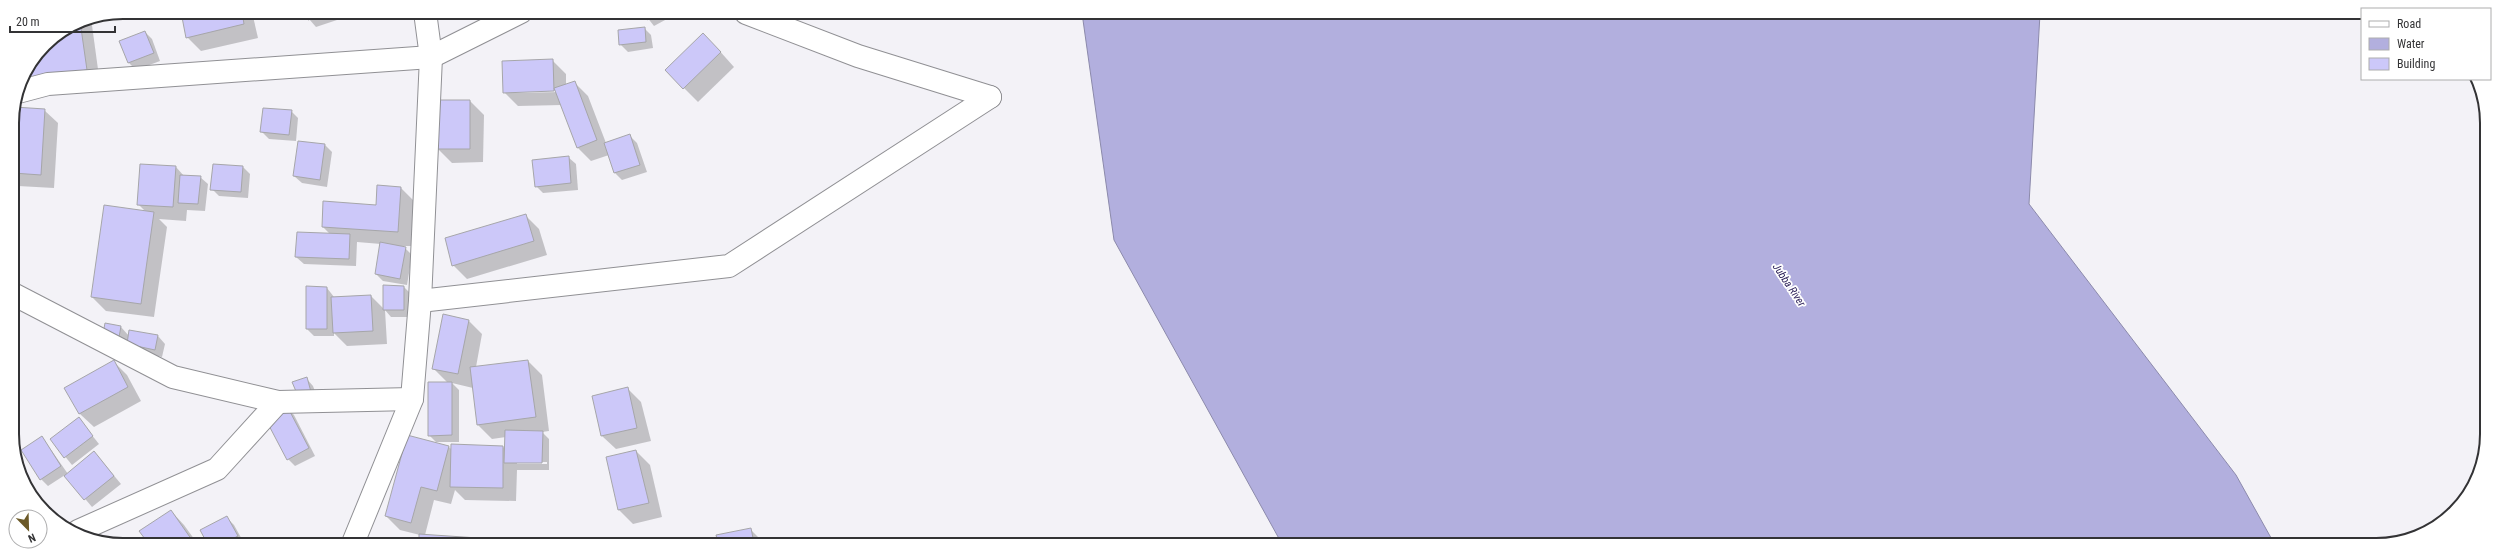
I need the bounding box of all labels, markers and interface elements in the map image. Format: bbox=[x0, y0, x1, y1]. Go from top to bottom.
scale bar bbox=[10, 8, 115, 34]
legend bbox=[2361, 8, 2491, 80]
text: 20 m bbox=[16, 15, 40, 29]
text: Road bbox=[2397, 17, 2421, 31]
text: Water bbox=[2397, 37, 2425, 51]
text: Building bbox=[2397, 57, 2435, 71]
water label: Jubba River bbox=[1770, 261, 1809, 310]
north arrow bbox=[8, 509, 48, 549]
text: N bbox=[26, 530, 37, 545]

